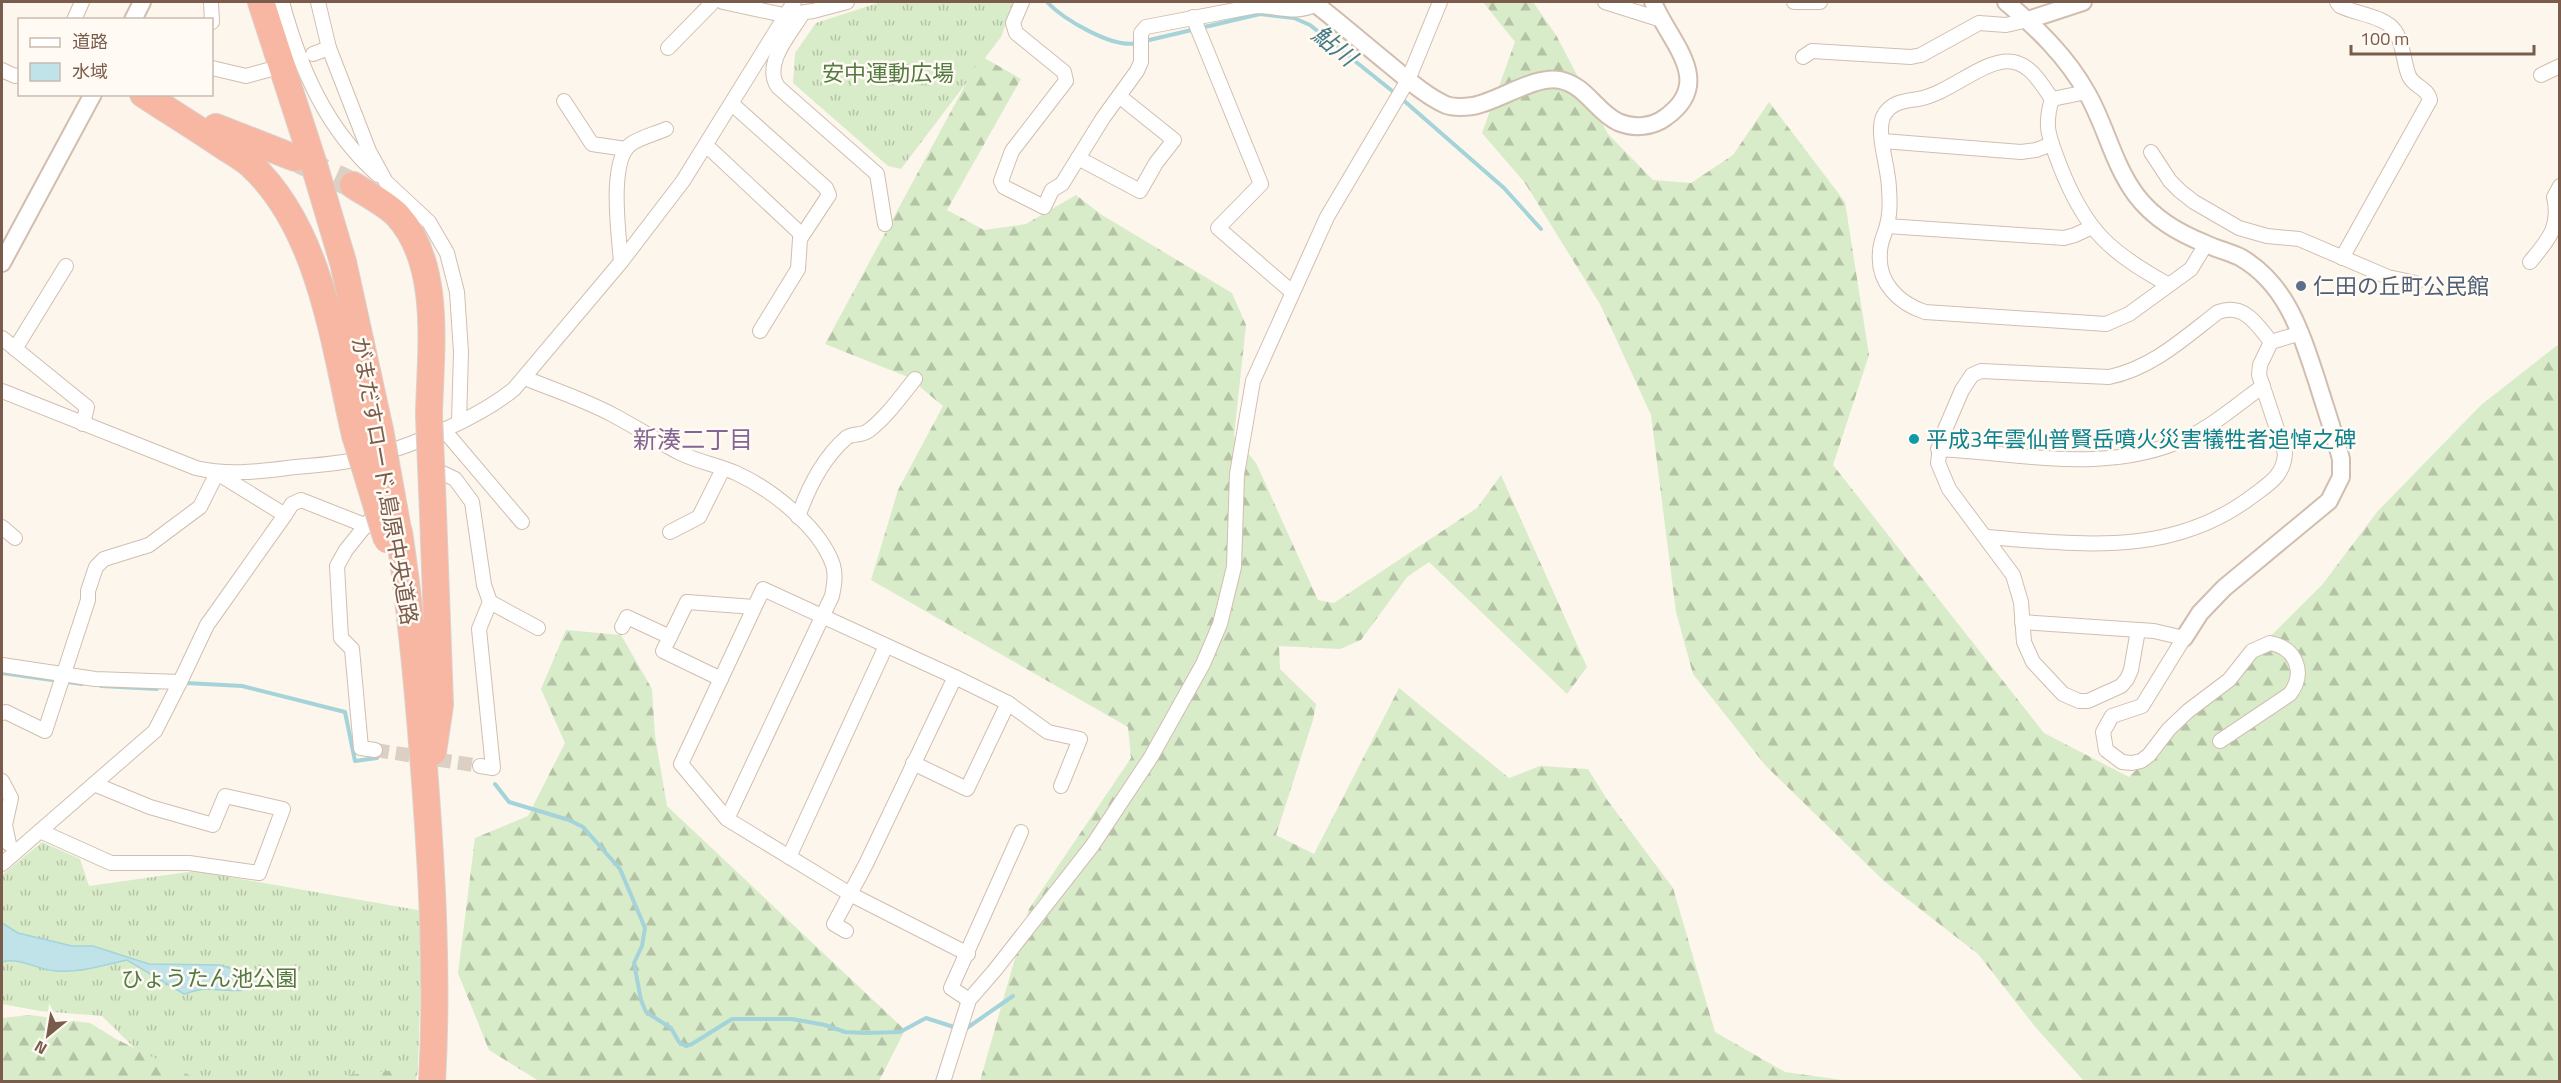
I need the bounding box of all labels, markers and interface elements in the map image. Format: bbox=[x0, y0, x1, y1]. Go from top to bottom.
water label: 鮎川 bbox=[1305, 16, 1367, 76]
legend bbox=[18, 18, 213, 96]
scale bar bbox=[2351, 18, 2534, 56]
text: 100 m bbox=[2360, 25, 2409, 52]
text: 道路 bbox=[72, 28, 108, 55]
park label: 安中運動広場 bbox=[822, 56, 954, 90]
text: 水域 bbox=[72, 58, 108, 85]
place label: 仁田の丘町公民館 bbox=[2313, 269, 2489, 303]
marker: 仁田の丘町公民館 bbox=[2294, 279, 2308, 293]
street label: がまだすロード;島原中央道路 bbox=[343, 335, 427, 627]
district label: 新湊二丁目 bbox=[633, 421, 753, 457]
place label: 平成3年雲仙普賢岳噴火災害犠牲者追悼之碑 bbox=[1926, 422, 2356, 456]
marker: 平成3年雲仙普賢岳噴火災害犠牲者追悼之碑 bbox=[1907, 432, 1921, 446]
park label: ひょうたん池公園 bbox=[121, 961, 297, 995]
north arrow bbox=[18, 1005, 78, 1065]
text: N bbox=[30, 1035, 51, 1061]

